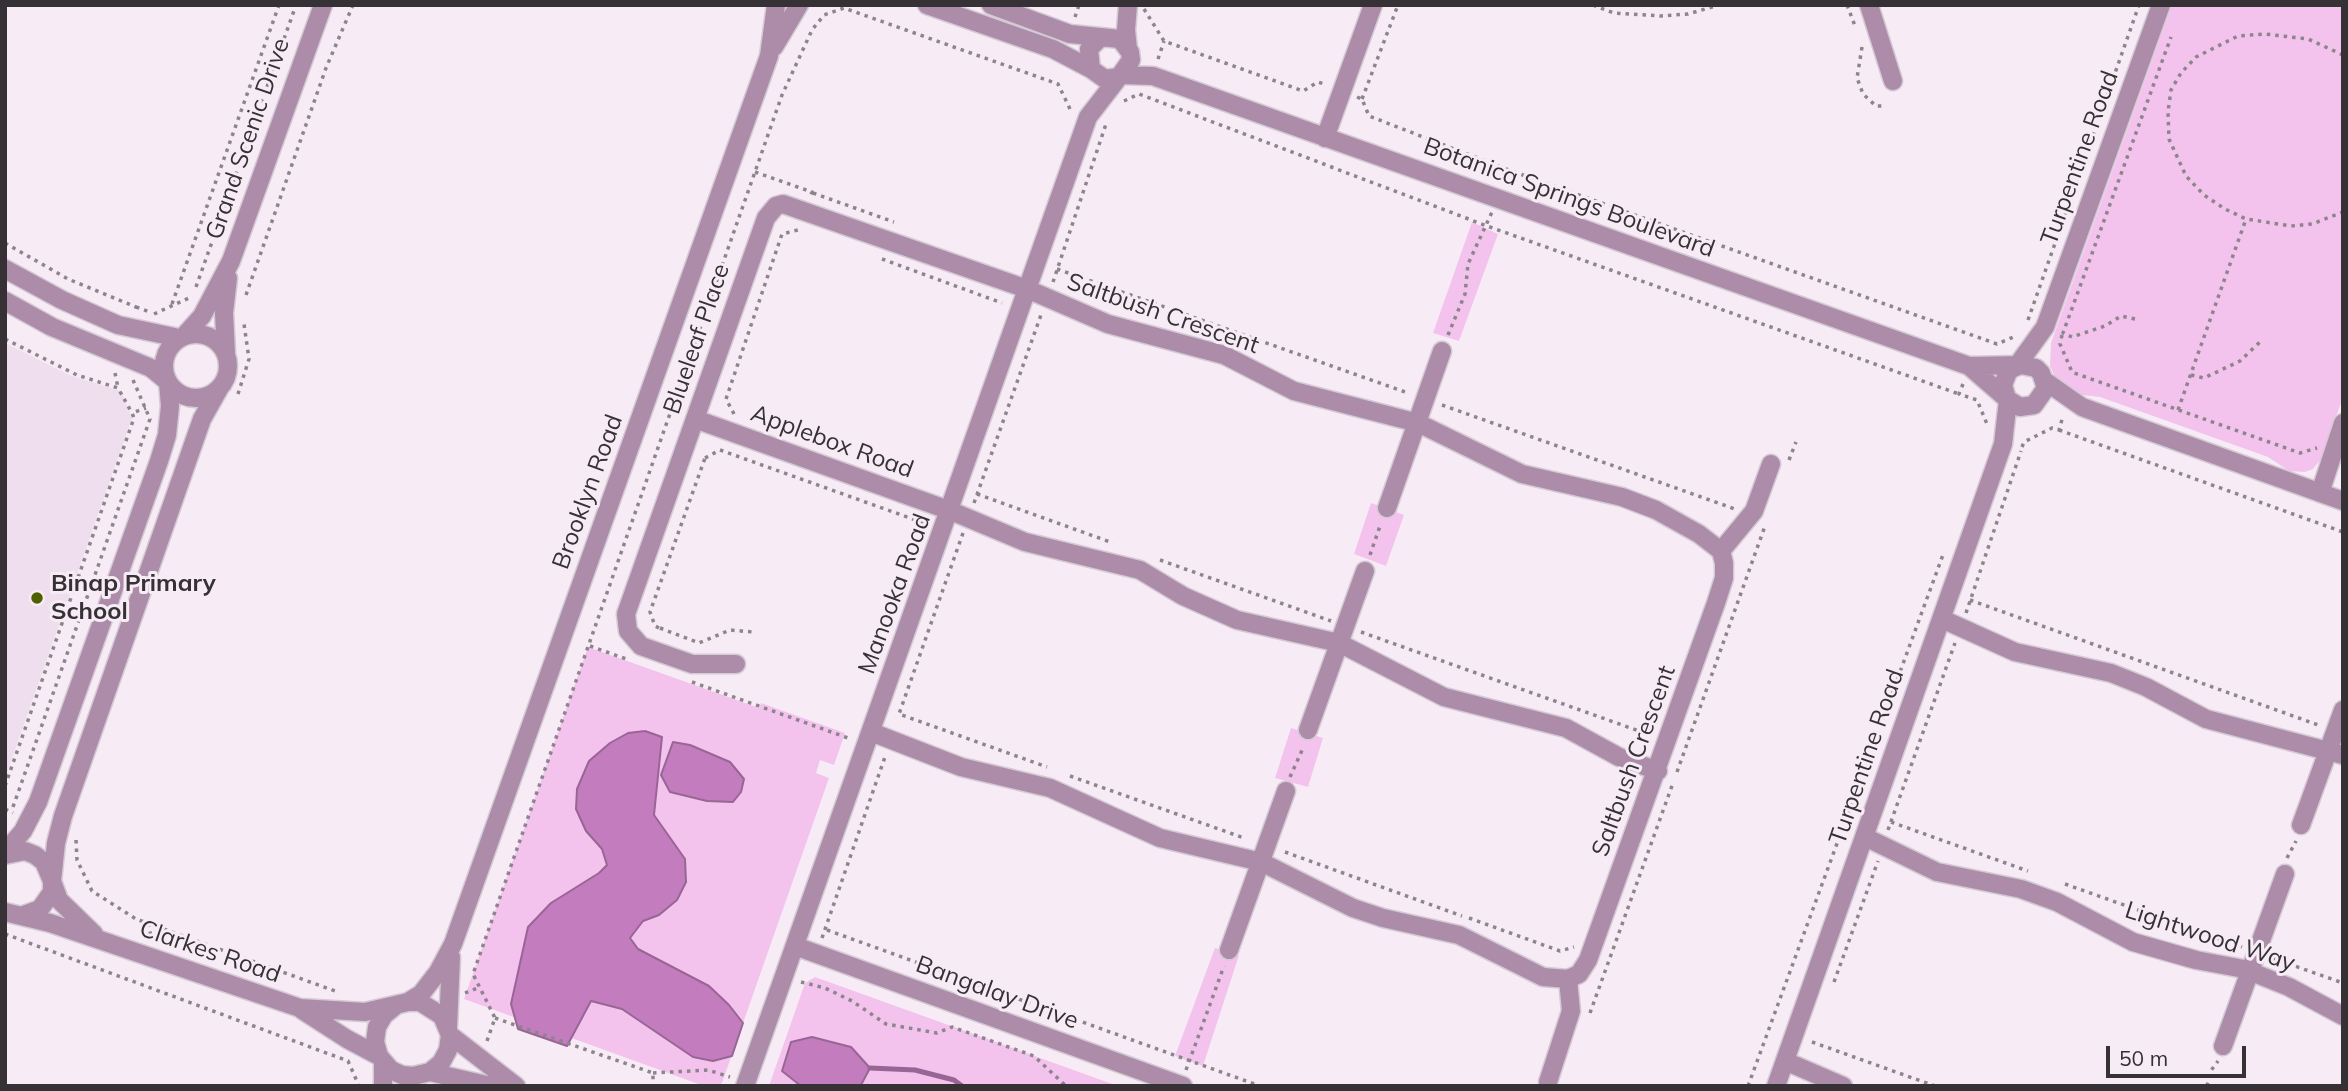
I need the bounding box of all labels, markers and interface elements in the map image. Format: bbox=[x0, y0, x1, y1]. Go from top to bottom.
street label: Grand Scenic Drive bbox=[200, 35, 296, 243]
street label: Turpentine Road bbox=[2035, 67, 2125, 249]
street label: Botanica Springs Boulevard bbox=[1419, 132, 1719, 264]
street label: Blueleaf Place bbox=[658, 260, 736, 418]
street label: Saltbush Crescent bbox=[1063, 268, 1263, 360]
street label: Applebox Road bbox=[747, 399, 917, 485]
street label: Brooklyn Road bbox=[547, 411, 629, 573]
street label: Manooka Road bbox=[853, 510, 937, 678]
place label: Binap Primary School bbox=[51, 570, 216, 626]
marker: Binap Primary School bbox=[29, 590, 45, 606]
street label: Saltbush Crescent bbox=[1586, 662, 1682, 860]
street label: Turpentine Road bbox=[1824, 666, 1910, 848]
street label: Lightwood Way bbox=[2121, 896, 2299, 978]
street label: Clarkes Road bbox=[136, 914, 284, 990]
street label: Bangalay Drive bbox=[912, 950, 1082, 1036]
scale bar bbox=[2110, 1032, 2250, 1076]
text: 50 m bbox=[2119, 1045, 2168, 1071]

